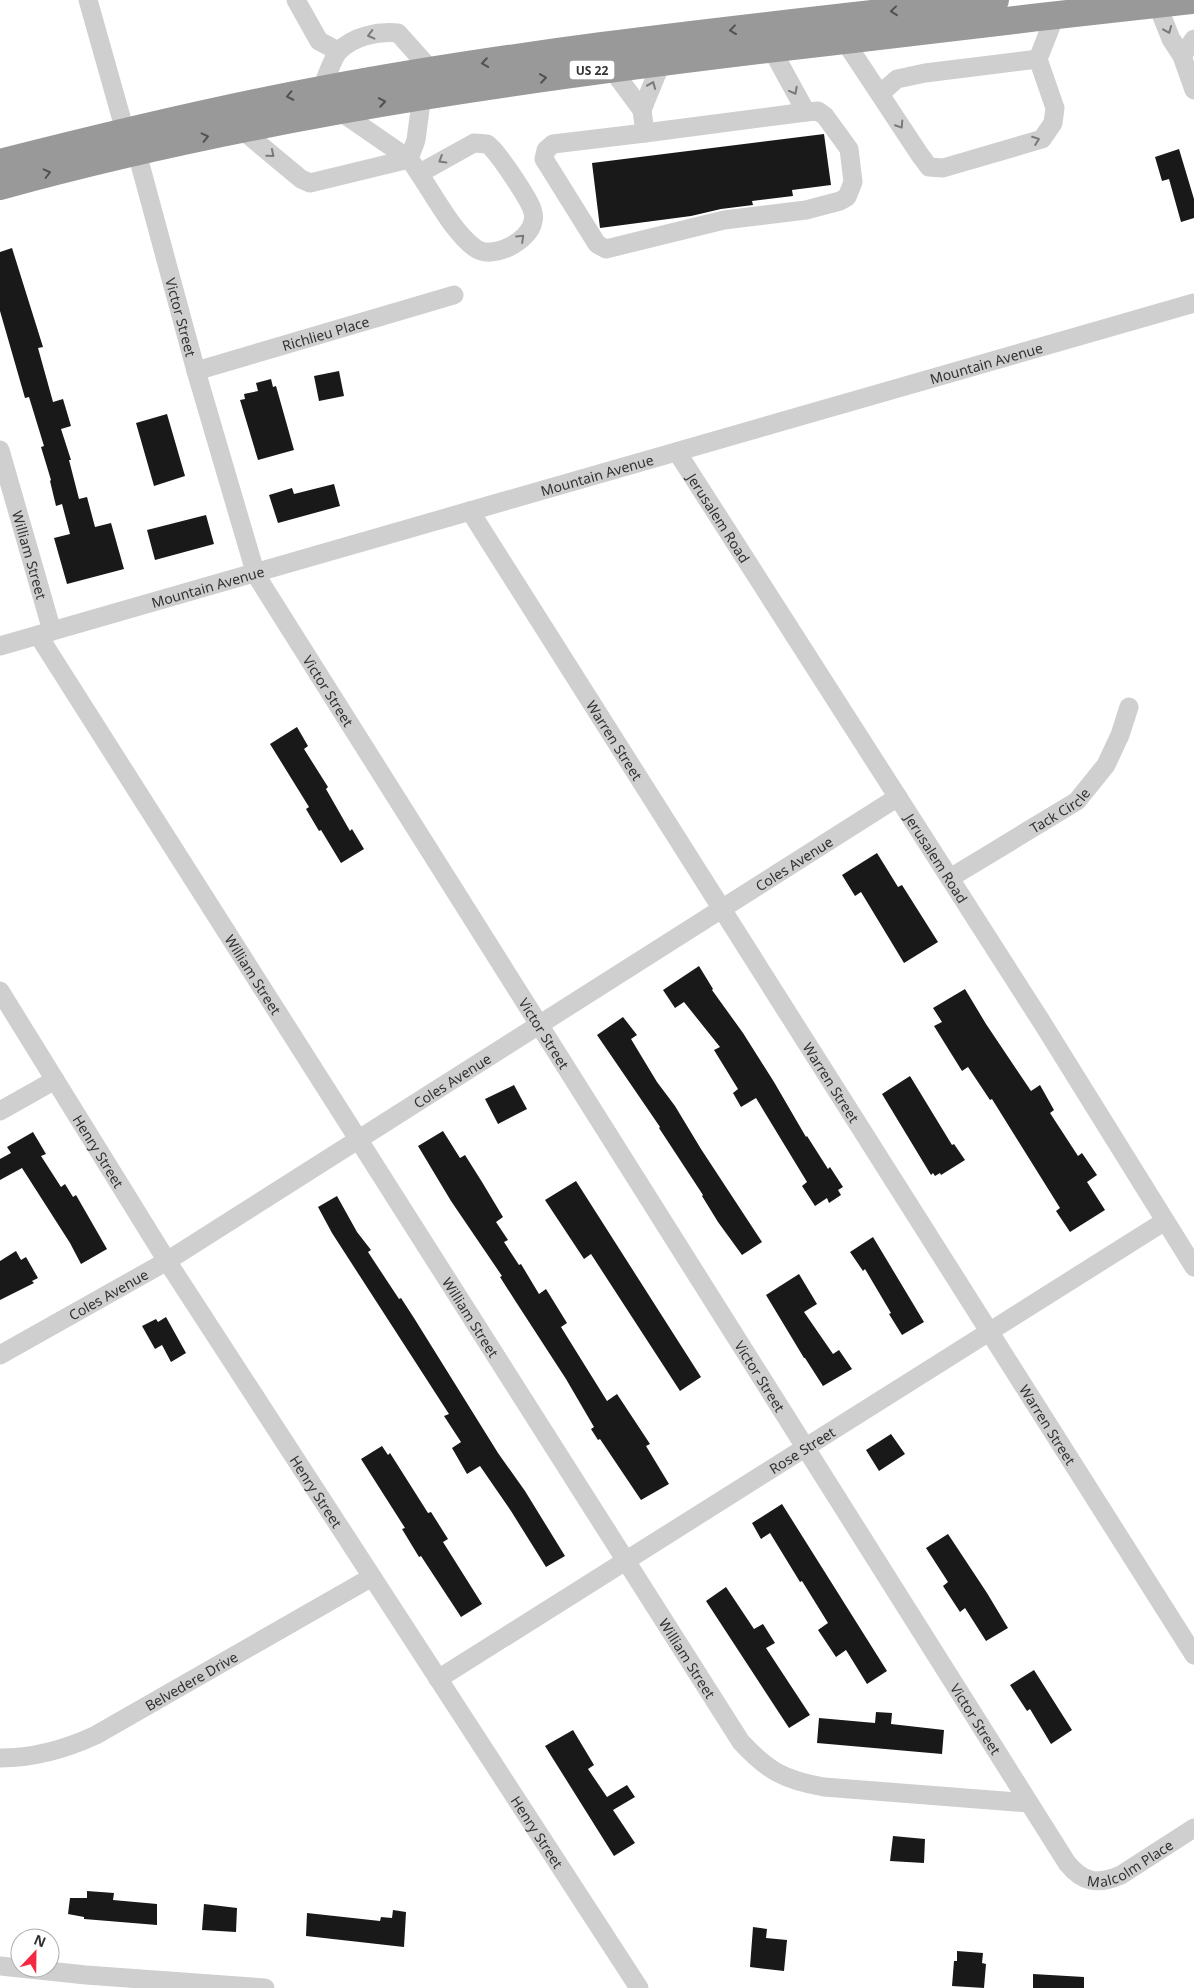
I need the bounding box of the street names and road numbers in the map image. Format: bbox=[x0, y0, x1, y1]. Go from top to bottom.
road number: US 22 bbox=[570, 60, 614, 80]
street label: Victor Street bbox=[162, 276, 201, 359]
street label: Richlieu Place bbox=[280, 311, 371, 355]
street label: Mountain Avenue bbox=[927, 337, 1045, 388]
street label: Mountain Avenue bbox=[538, 449, 656, 500]
street label: Jerusalem Road bbox=[682, 468, 755, 566]
street label: William Street bbox=[8, 508, 52, 601]
street label: Mountain Avenue bbox=[149, 561, 266, 612]
street label: Victor Street bbox=[299, 651, 358, 730]
street label: Warren Street bbox=[582, 696, 647, 784]
street label: Tack Circle bbox=[1026, 783, 1094, 837]
street label: Jerusalem Road bbox=[900, 808, 972, 906]
street label: Coles Avenue bbox=[751, 831, 836, 895]
street label: William Street bbox=[221, 931, 286, 1018]
street label: Victor Street bbox=[515, 994, 574, 1073]
street label: Warren Street bbox=[799, 1039, 864, 1126]
street label: Coles Avenue bbox=[409, 1048, 494, 1112]
street label: Henry Street bbox=[69, 1111, 129, 1191]
street label: Coles Avenue bbox=[65, 1264, 151, 1324]
street label: William Street bbox=[439, 1273, 504, 1361]
street label: Victor Street bbox=[731, 1337, 790, 1415]
street label: Warren Street bbox=[1016, 1381, 1081, 1468]
street label: Rose Street bbox=[765, 1422, 838, 1478]
street label: Henry Street bbox=[286, 1451, 347, 1531]
street label: William Street bbox=[655, 1615, 720, 1702]
street label: Belvedere Drive bbox=[141, 1646, 241, 1715]
street label: Victor Street bbox=[947, 1679, 1006, 1758]
street label: Henry Street bbox=[507, 1792, 568, 1872]
street label: Malcolm Place bbox=[1086, 1835, 1176, 1891]

